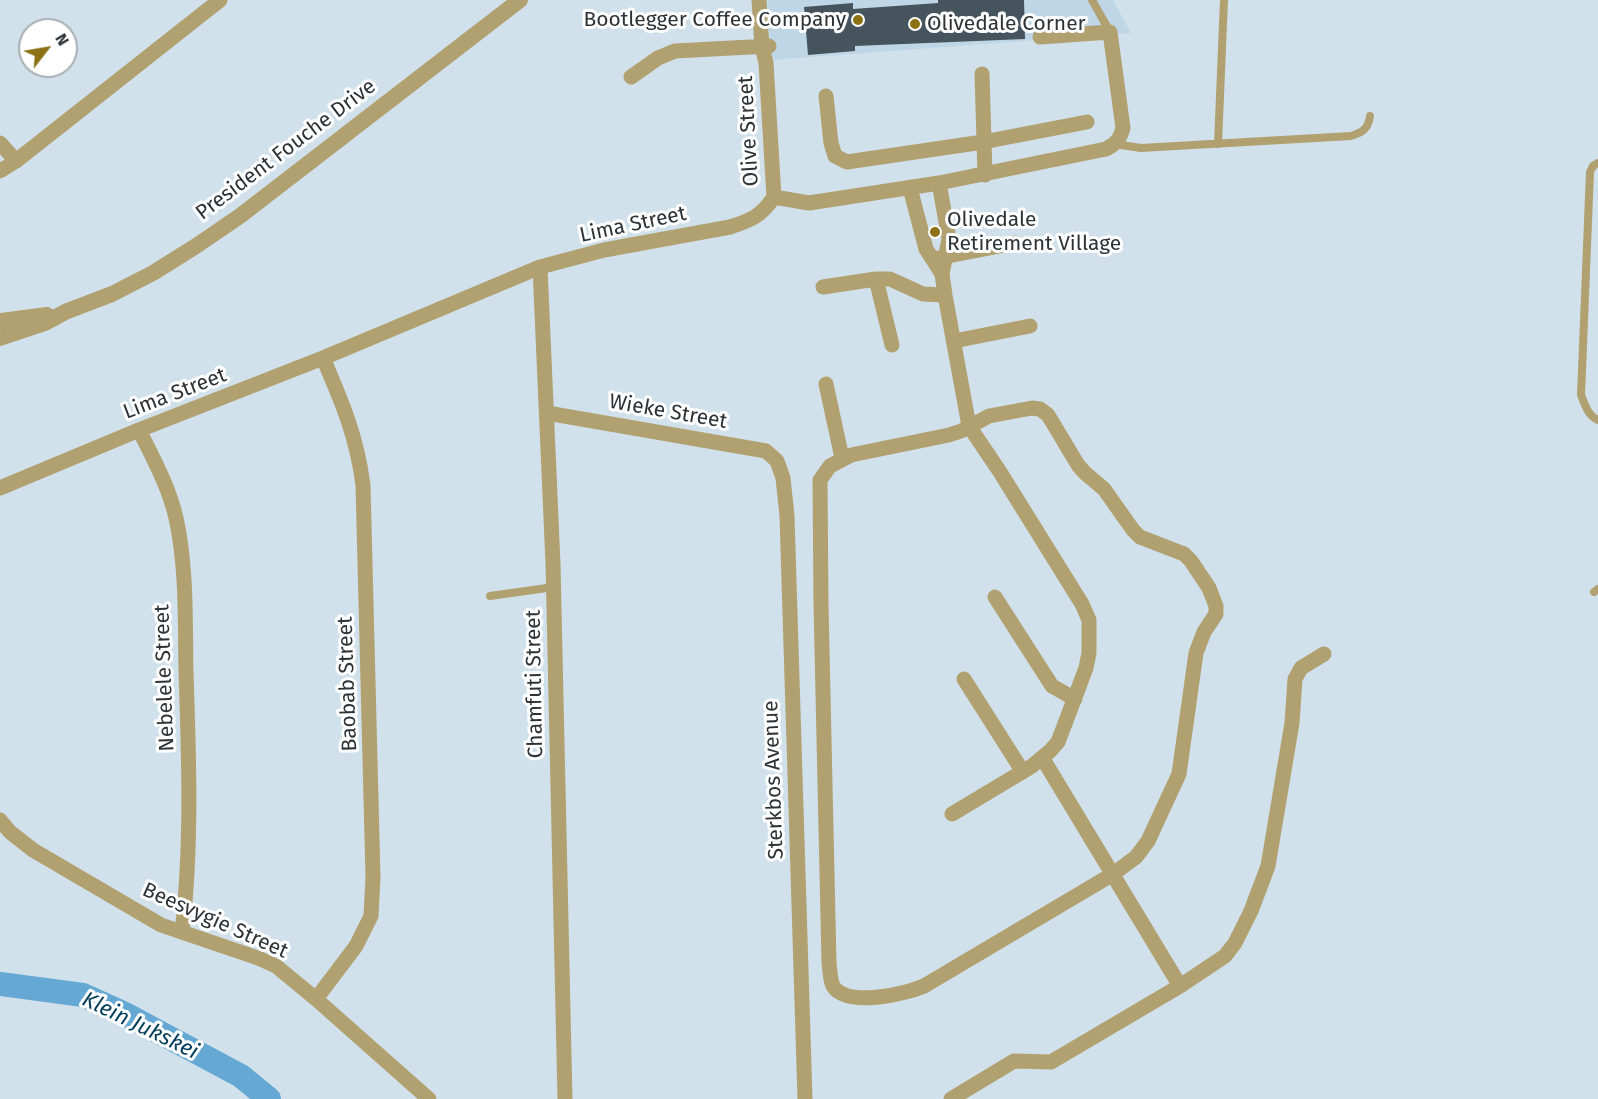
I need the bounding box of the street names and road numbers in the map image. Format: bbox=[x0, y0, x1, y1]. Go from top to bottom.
street label: President Fouche Drive bbox=[191, 74, 381, 226]
street label: Olive Street bbox=[734, 75, 764, 187]
street label: Lima Street bbox=[577, 201, 689, 249]
street label: Lima Street bbox=[120, 363, 230, 425]
street label: Wieke Street bbox=[607, 389, 729, 435]
street label: Nebelele Street bbox=[150, 604, 180, 752]
street label: Chamfuti Street bbox=[521, 610, 549, 758]
street label: Baobab Street bbox=[333, 616, 363, 752]
street label: Sterkbos Avenue bbox=[759, 700, 789, 860]
street label: Beesvygie Street bbox=[138, 878, 292, 964]

